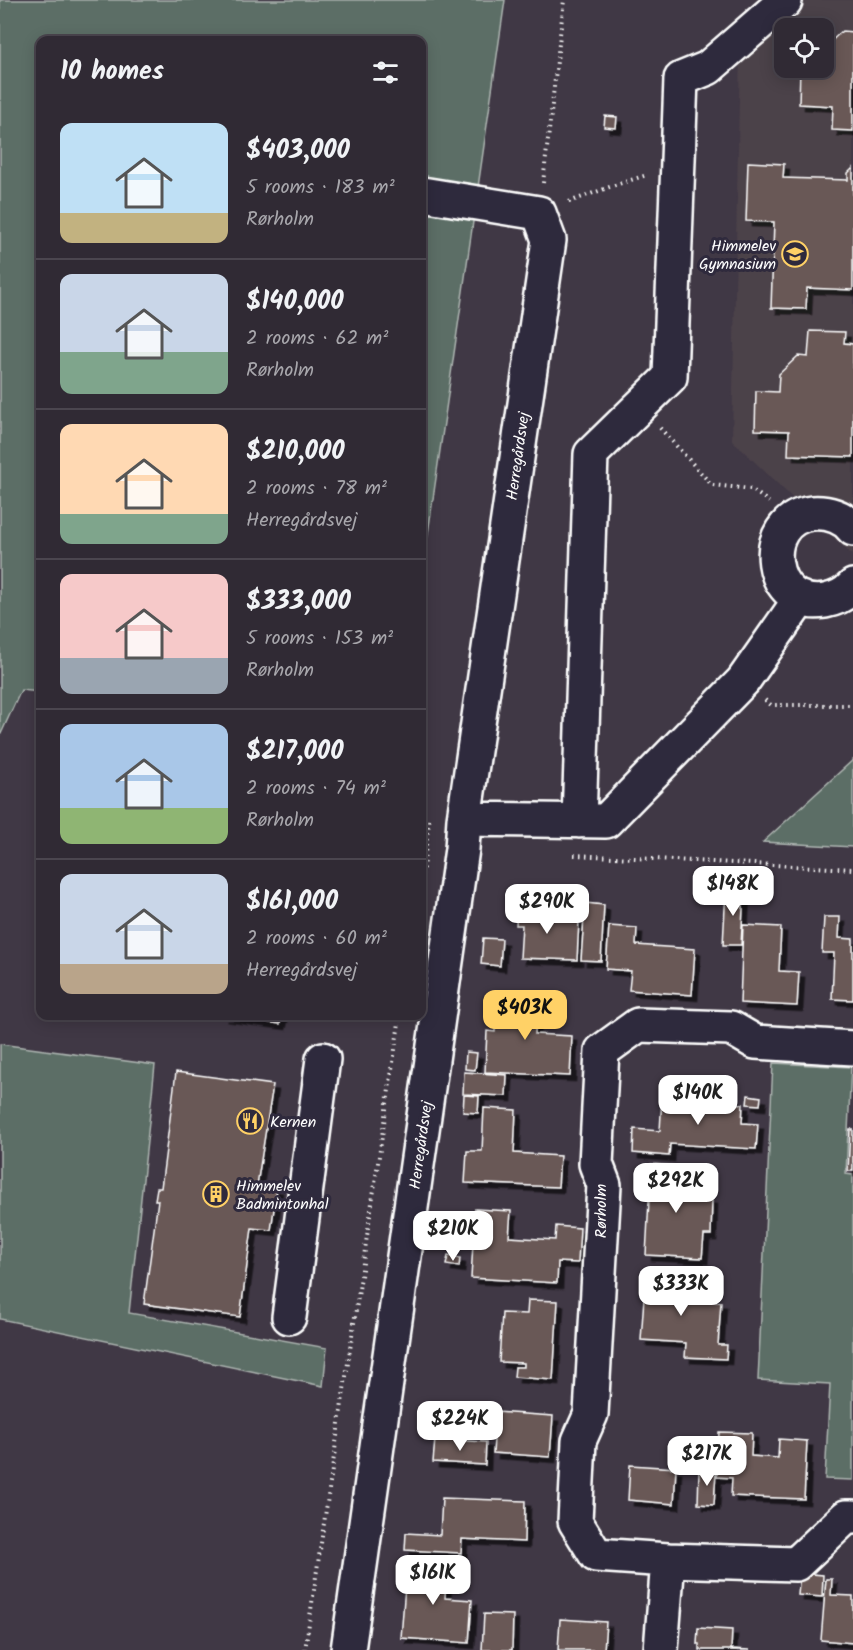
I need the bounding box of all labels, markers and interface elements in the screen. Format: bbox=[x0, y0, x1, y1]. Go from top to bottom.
map controls bbox=[774, 18, 834, 78]
button: locate bbox=[774, 18, 834, 78]
text: 10 homes bbox=[60, 51, 164, 93]
icon: filters bbox=[369, 56, 402, 89]
text: $403,000 bbox=[246, 130, 350, 172]
icon: home bbox=[108, 147, 180, 219]
text: 5 rooms · 183 m² bbox=[246, 172, 395, 204]
text: Rørholm bbox=[246, 204, 314, 236]
place label: Himmelev Gymnasium bbox=[699, 234, 776, 277]
school or university icon: Himmelev Gymnasium bbox=[780, 239, 810, 269]
text: $140,000 bbox=[246, 281, 344, 323]
icon: home bbox=[108, 298, 180, 370]
text: 2 rooms · 62 m² bbox=[246, 323, 388, 355]
text: Rørholm bbox=[246, 355, 314, 387]
street label: Herregårdsvej bbox=[500, 409, 537, 502]
text: $210,000 bbox=[246, 431, 345, 473]
icon: home bbox=[108, 448, 180, 520]
text: 2 rooms · 78 m² bbox=[246, 473, 387, 505]
text: Herregårdsvej bbox=[246, 505, 357, 537]
text: $333,000 bbox=[246, 581, 351, 623]
icon: home bbox=[108, 598, 180, 670]
text: 5 rooms · 153 m² bbox=[246, 623, 393, 655]
text: Rørholm bbox=[246, 655, 314, 687]
text: $217,000 bbox=[246, 731, 344, 773]
icon: home bbox=[108, 748, 180, 820]
text: 2 rooms · 74 m² bbox=[246, 773, 386, 805]
text: Rørholm bbox=[246, 805, 314, 837]
pin: $148K bbox=[691, 866, 775, 917]
text: $148K bbox=[707, 869, 759, 901]
text: $161,000 bbox=[246, 881, 338, 923]
pin: $290K bbox=[505, 884, 589, 935]
text: $290K bbox=[519, 887, 575, 919]
icon: home bbox=[108, 898, 180, 970]
text: 2 rooms · 60 m² bbox=[246, 923, 387, 955]
text: Herregårdsvej bbox=[246, 955, 357, 987]
pin: $403K bbox=[483, 990, 567, 1041]
text: $403K bbox=[497, 993, 553, 1025]
pin: $140K bbox=[656, 1075, 740, 1126]
text: $140K bbox=[672, 1078, 724, 1110]
street label: Herregårdsvej bbox=[403, 1098, 440, 1191]
restaurant icon: Kernen bbox=[235, 1106, 265, 1136]
place label: Kernen bbox=[270, 1110, 316, 1135]
pin: $292K bbox=[634, 1163, 718, 1214]
text: $292K bbox=[647, 1166, 705, 1198]
place label: Himmelev Badmintonhal bbox=[236, 1174, 329, 1217]
building icon: Himmelev Badmintonhal bbox=[201, 1179, 231, 1209]
street label: Rørholm bbox=[589, 1184, 614, 1238]
pin: $210K bbox=[411, 1211, 495, 1262]
text: $210K bbox=[427, 1214, 479, 1246]
pin: $333K bbox=[639, 1266, 723, 1317]
text: $333K bbox=[653, 1269, 709, 1301]
pin: $224K bbox=[418, 1401, 502, 1452]
text: $224K bbox=[431, 1404, 489, 1436]
pin: $217K bbox=[665, 1436, 749, 1487]
text: $217K bbox=[681, 1439, 733, 1471]
pin: $161K bbox=[391, 1555, 475, 1606]
text: $161K bbox=[410, 1558, 456, 1590]

